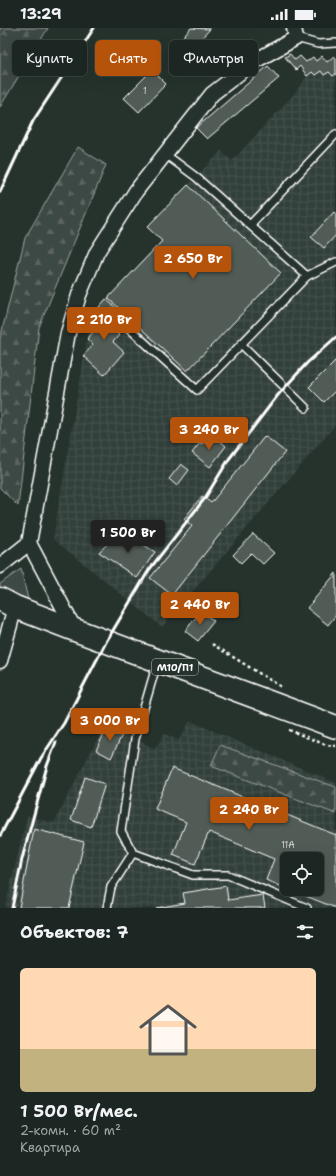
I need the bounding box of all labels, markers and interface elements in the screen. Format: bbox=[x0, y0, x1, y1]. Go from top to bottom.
text: 13:29 bbox=[20, 4, 61, 24]
chip: Купить bbox=[12, 40, 87, 76]
chip: Снять bbox=[95, 40, 161, 76]
chip: Фильтры bbox=[169, 40, 258, 76]
house number: 1 bbox=[143, 85, 147, 97]
pin: 2 650 Br bbox=[152, 246, 234, 280]
text: 2 650 Br bbox=[163, 250, 223, 267]
pin: 2 210 Br bbox=[63, 307, 145, 341]
text: 2 210 Br bbox=[76, 311, 132, 328]
pin: 3 240 Br bbox=[168, 417, 250, 451]
text: 3 240 Br bbox=[179, 421, 239, 438]
pin: 1 500 Br bbox=[87, 520, 169, 554]
text: 1 500 Br bbox=[100, 524, 156, 541]
pin: 2 440 Br bbox=[159, 592, 241, 626]
text: 2 440 Br bbox=[170, 596, 230, 613]
road number: М10/П1 bbox=[152, 659, 198, 675]
pin: 3 000 Br bbox=[69, 708, 151, 742]
text: 3 000 Br bbox=[80, 712, 140, 729]
pin: 2 240 Br bbox=[208, 797, 290, 831]
text: 2 240 Br bbox=[219, 801, 279, 818]
house number: 11А bbox=[281, 839, 295, 851]
map controls bbox=[280, 852, 324, 896]
button: locate bbox=[280, 852, 324, 896]
text: Объектов: 7 bbox=[20, 921, 129, 943]
icon: filters bbox=[294, 921, 316, 943]
icon: home bbox=[132, 994, 204, 1066]
text: 1 500 Br/мес. bbox=[20, 1100, 138, 1122]
text: 2-комн. · 60 m² bbox=[20, 1122, 121, 1139]
text: Квартира bbox=[20, 1139, 80, 1156]

